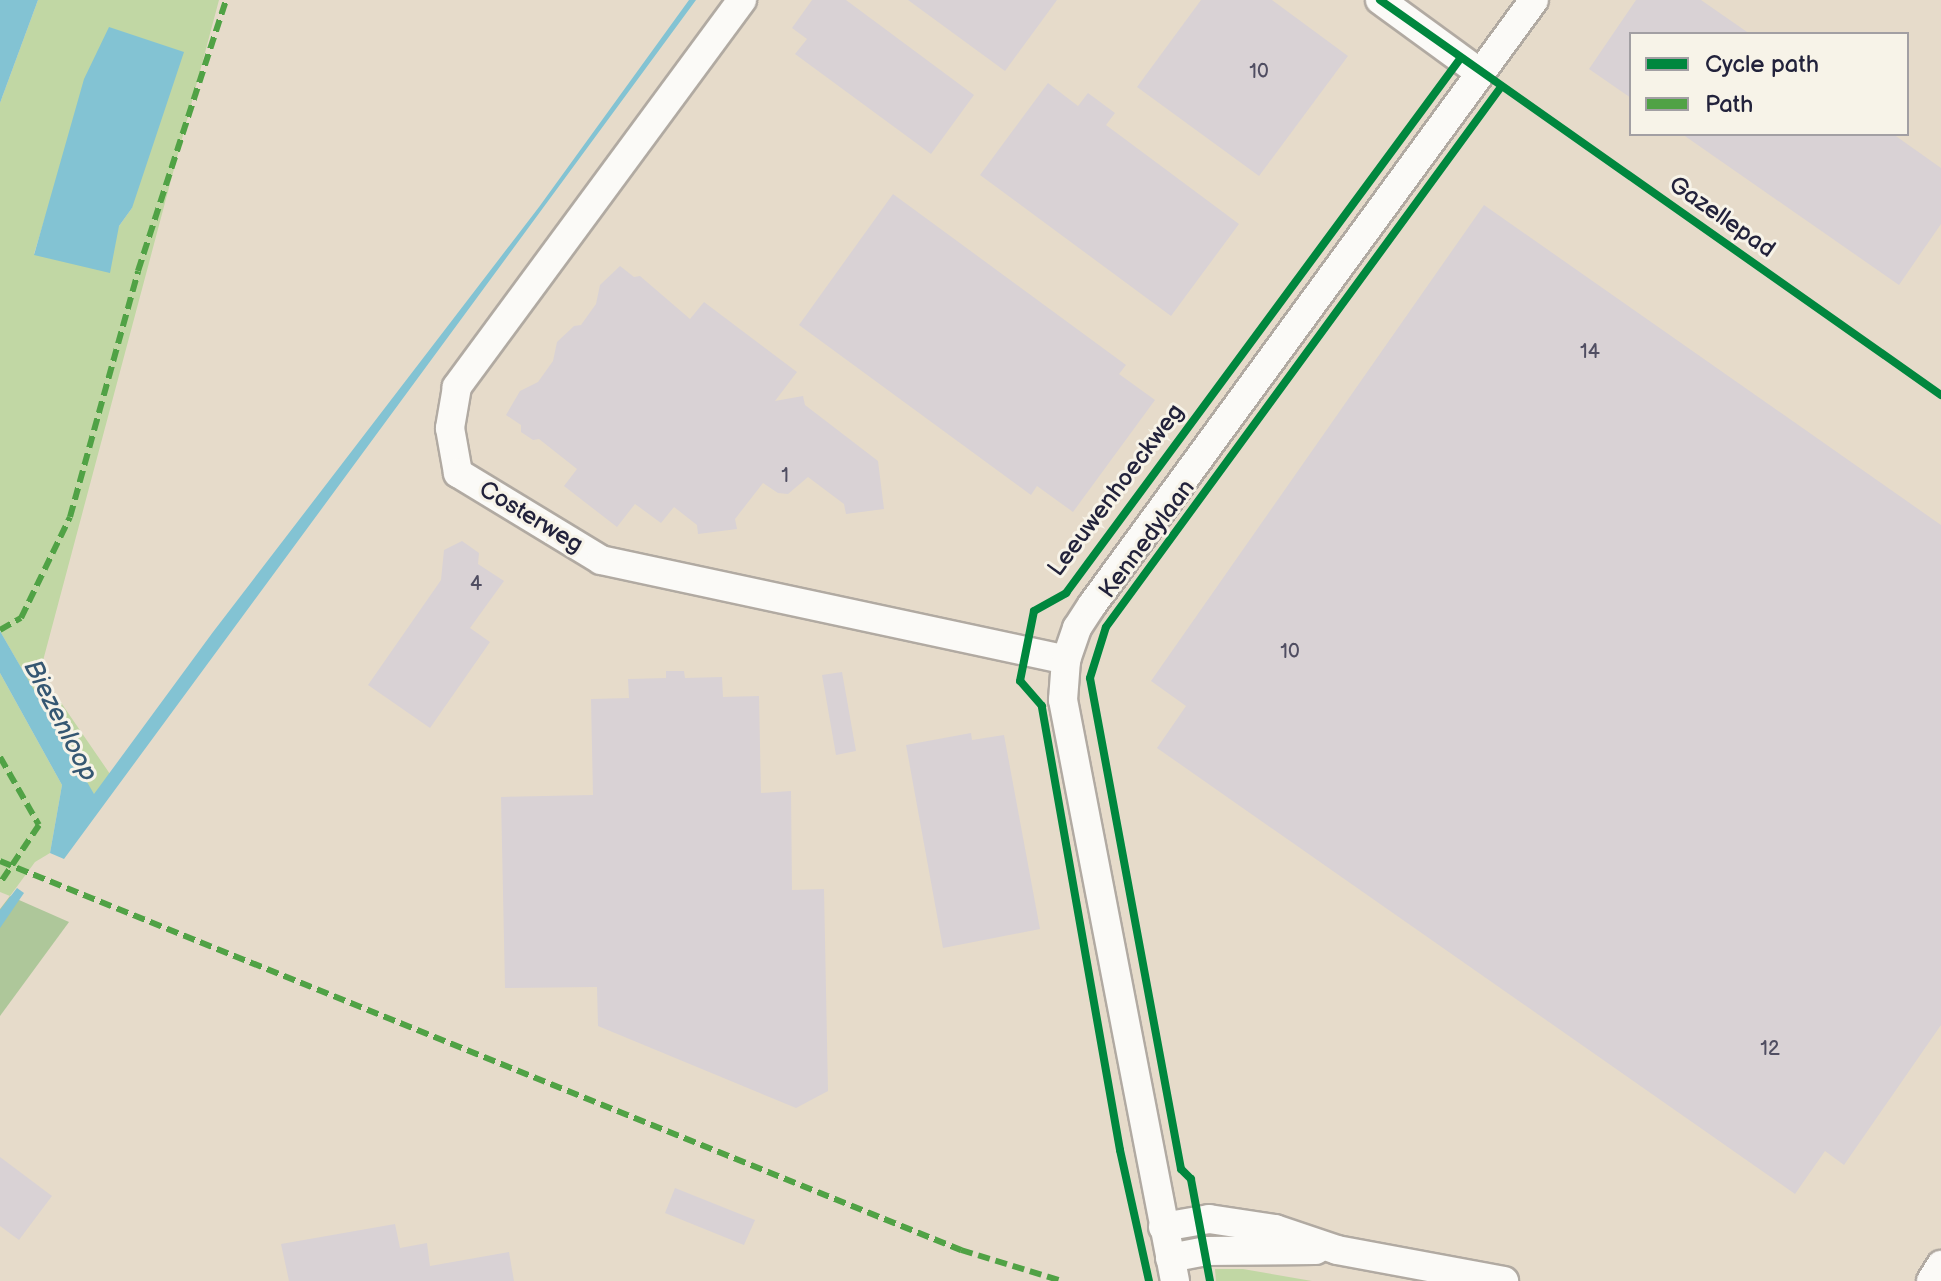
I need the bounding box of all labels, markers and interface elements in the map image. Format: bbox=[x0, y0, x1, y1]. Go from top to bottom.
legend bbox=[1629, 32, 1909, 136]
text: Cycle path bbox=[1705, 50, 1819, 79]
house number: 10 bbox=[1249, 60, 1269, 84]
text: Path bbox=[1705, 90, 1753, 119]
street label: Gazellepad bbox=[1663, 170, 1781, 264]
house number: 14 bbox=[1580, 340, 1600, 364]
street label: Leeuwenhoeckweg bbox=[1042, 398, 1190, 582]
house number: 1 bbox=[781, 464, 789, 488]
street label: Kennedylaan bbox=[1093, 474, 1201, 604]
street label: Costerweg bbox=[474, 475, 588, 559]
house number: 4 bbox=[470, 572, 482, 596]
house number: 10 bbox=[1280, 640, 1300, 664]
water label: Biezenloop bbox=[16, 655, 104, 787]
house number: 12 bbox=[1760, 1037, 1780, 1061]

